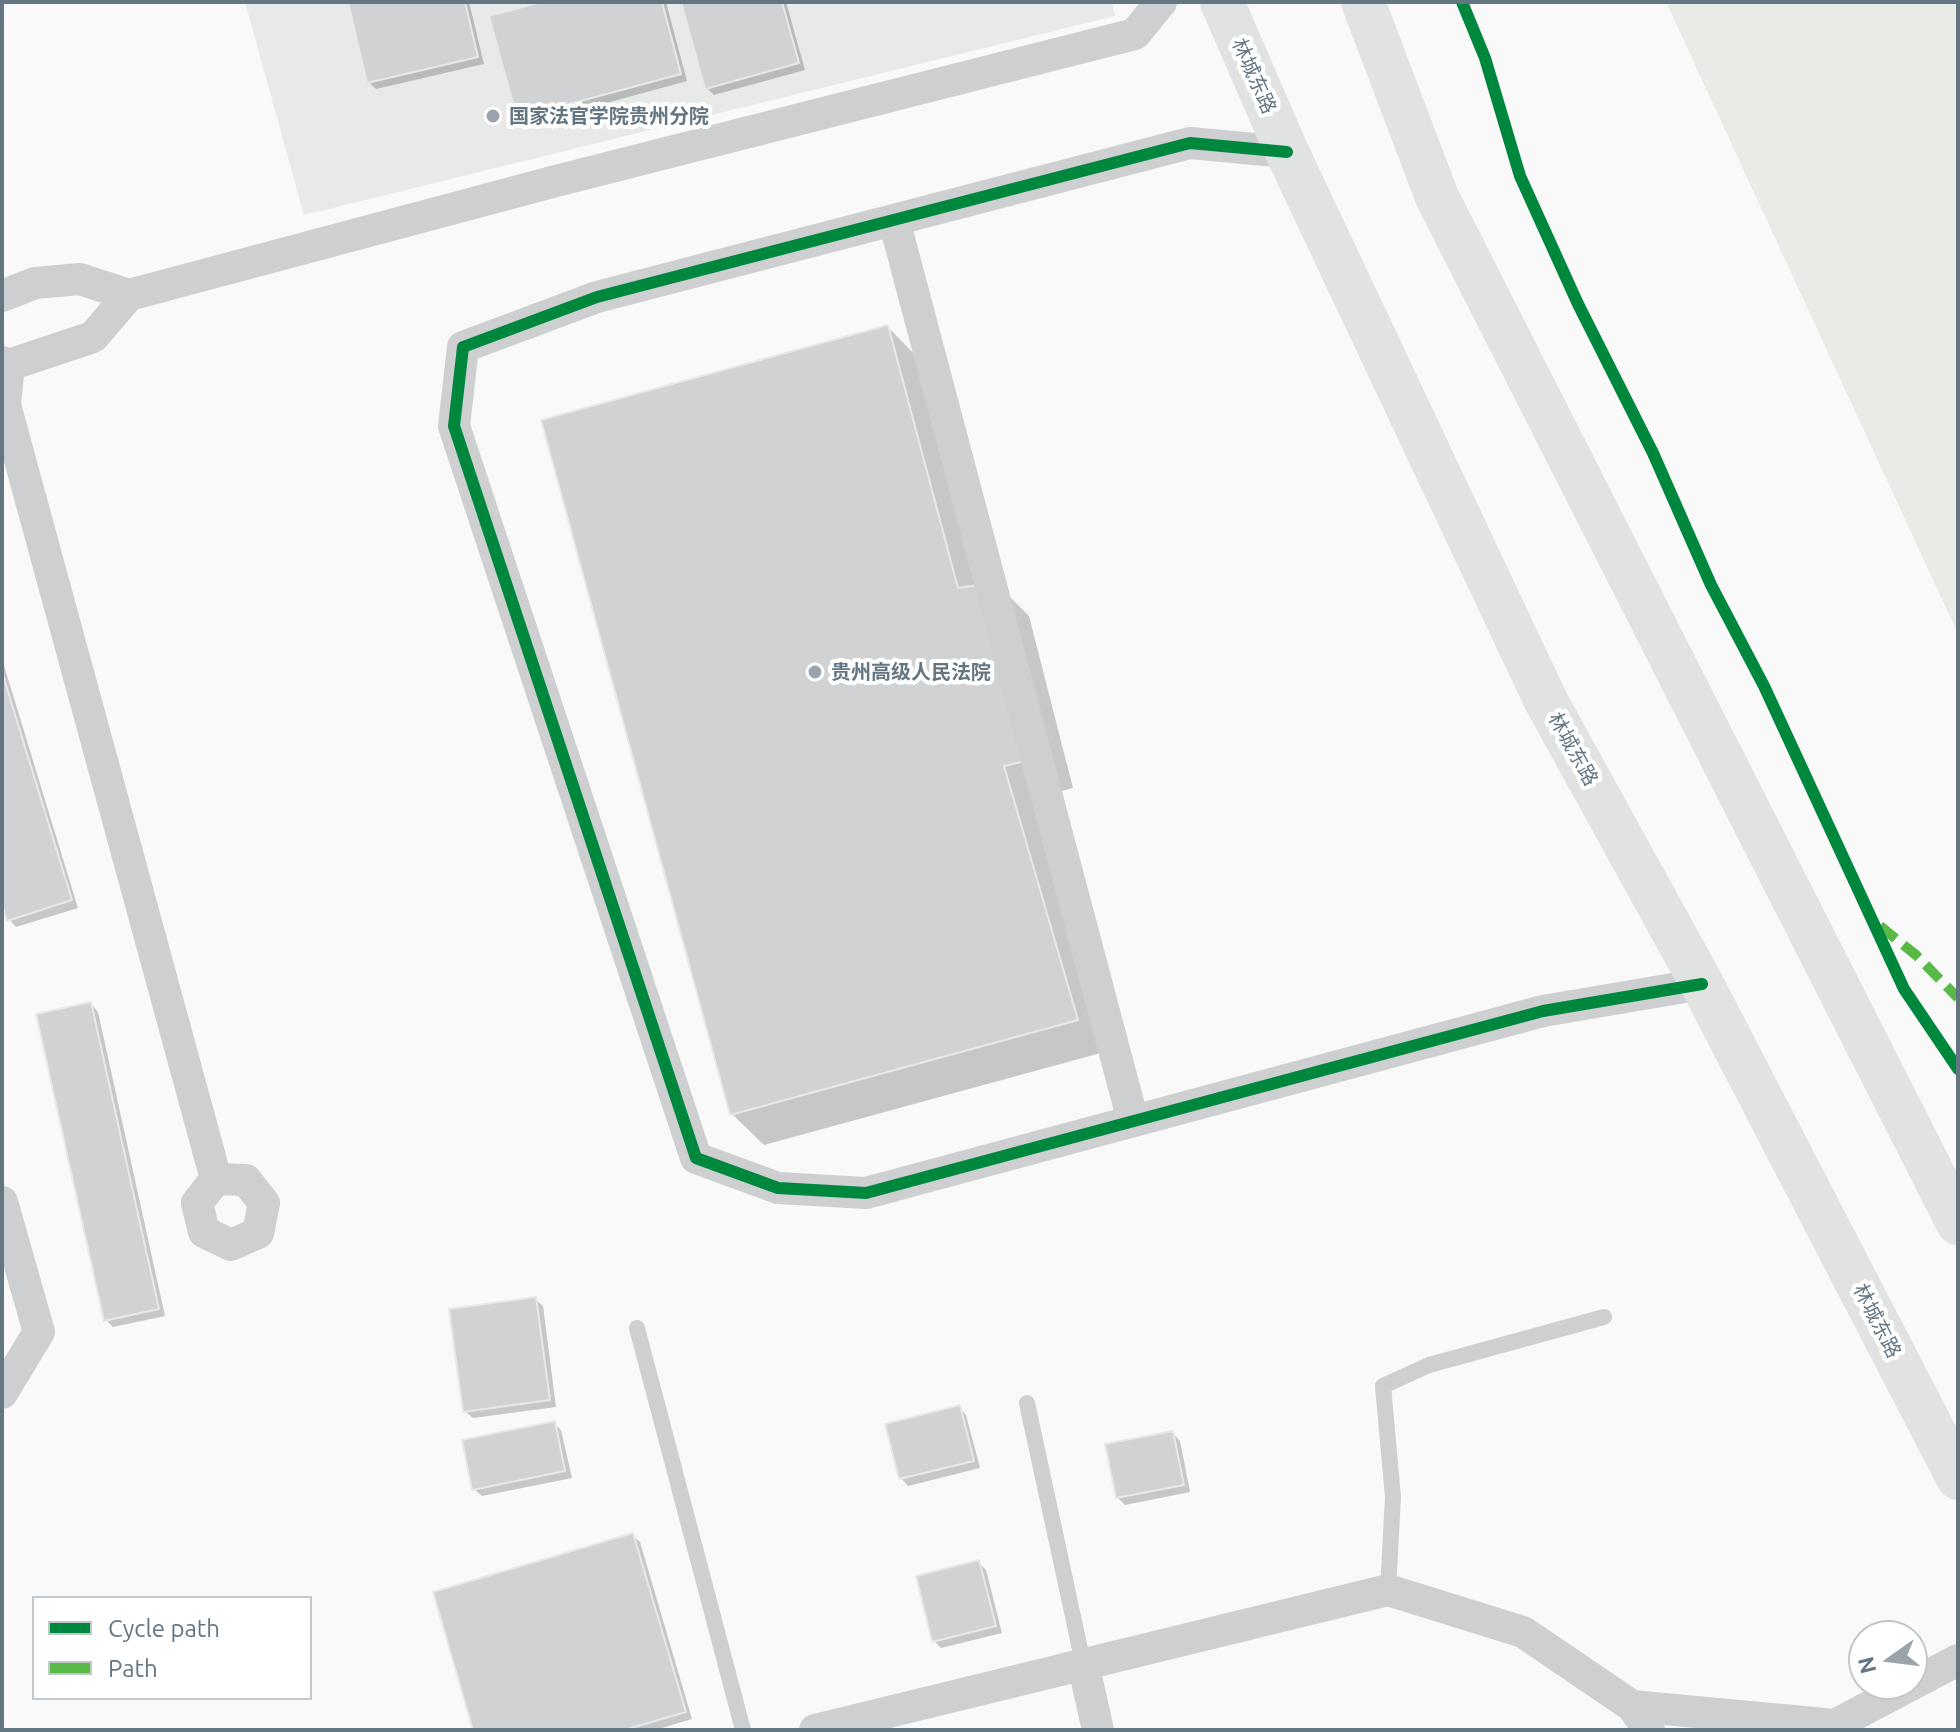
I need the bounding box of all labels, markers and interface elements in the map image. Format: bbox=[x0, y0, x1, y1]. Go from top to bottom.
street label: 林城东路 bbox=[1227, 35, 1281, 117]
place label: 国家法官学院贵州分院 bbox=[509, 104, 709, 128]
marker: 国家法官学院贵州分院 bbox=[484, 107, 502, 125]
place label: 贵州高级人民法院 bbox=[831, 660, 991, 684]
marker: 贵州高级人民法院 bbox=[806, 663, 824, 681]
street label: 林城东路 bbox=[1543, 708, 1603, 790]
street label: 林城东路 bbox=[1848, 1280, 1906, 1362]
legend bbox=[32, 1596, 312, 1700]
text: Cycle path bbox=[108, 1615, 220, 1642]
north arrow bbox=[1848, 1620, 1928, 1700]
text: N bbox=[1852, 1654, 1880, 1676]
text: Path bbox=[108, 1655, 158, 1682]

